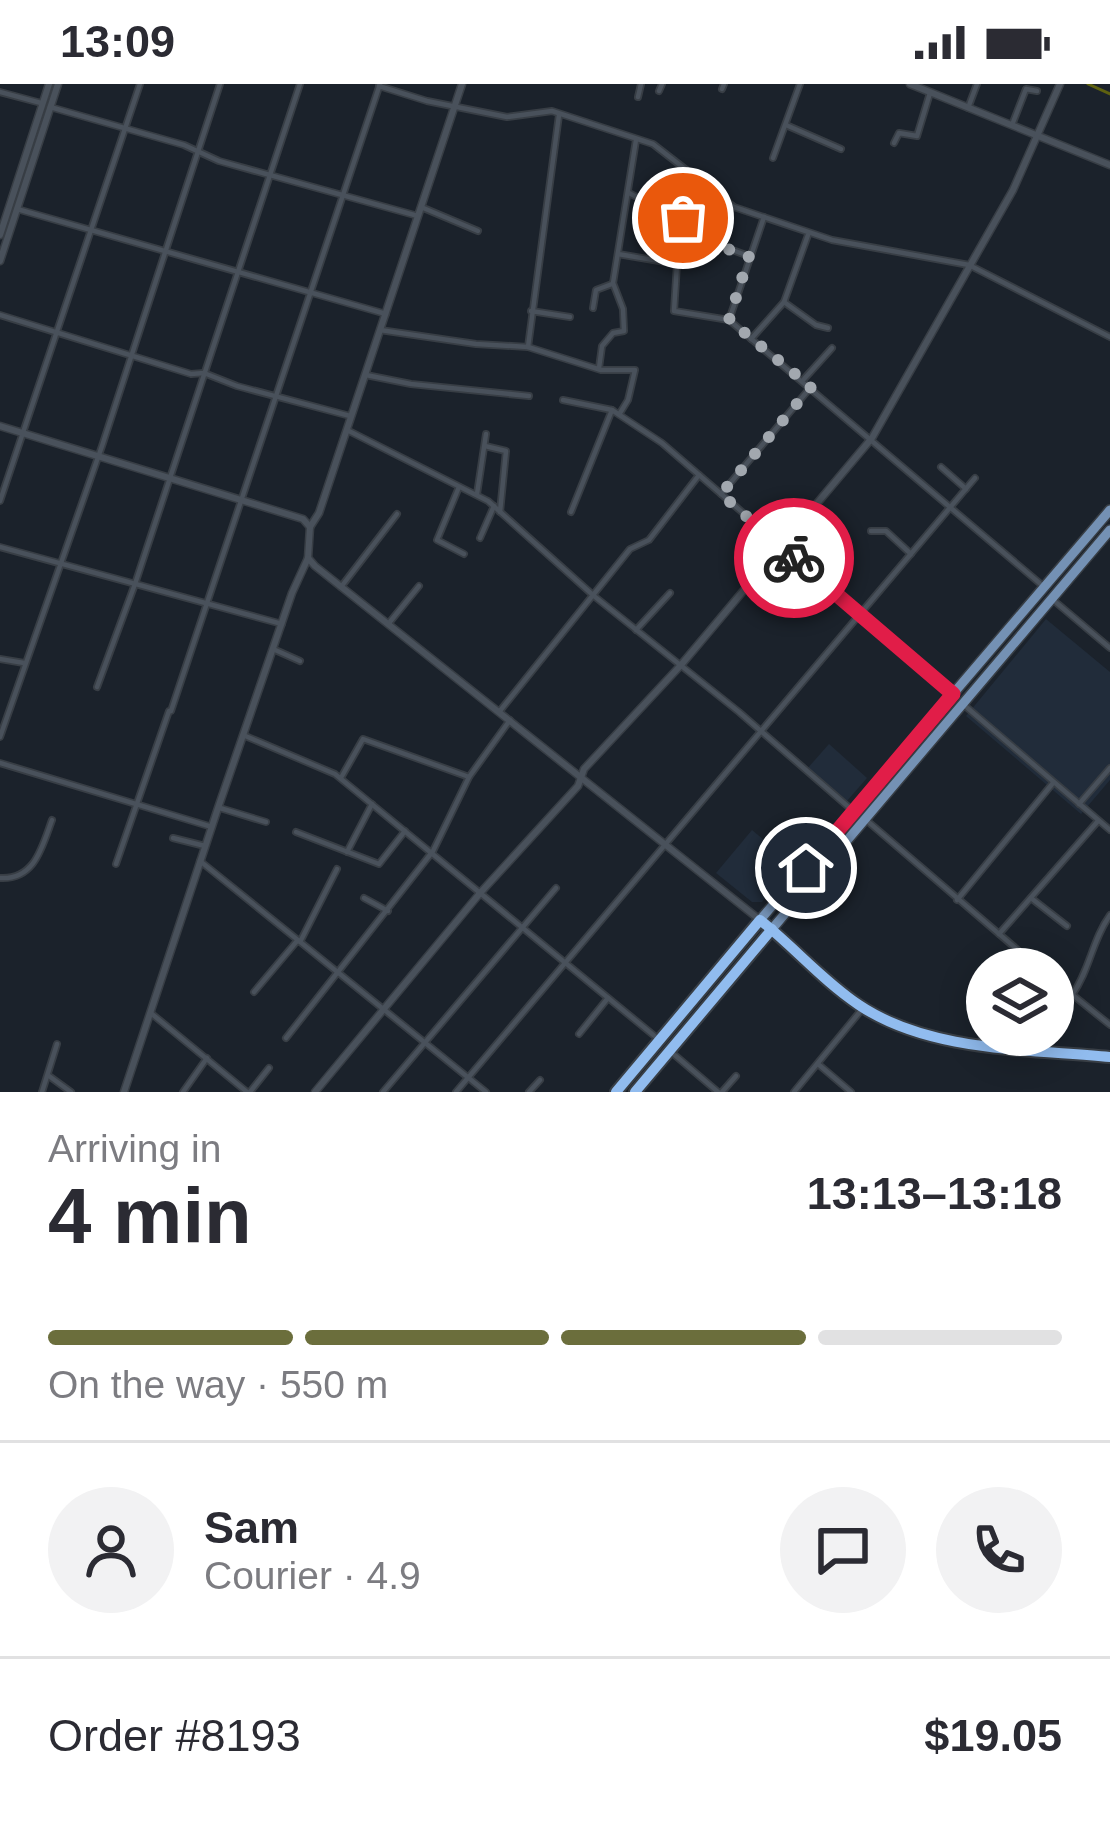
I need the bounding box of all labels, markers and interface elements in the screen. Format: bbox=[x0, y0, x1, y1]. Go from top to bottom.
text: 13:09 bbox=[60, 16, 175, 67]
pin bbox=[632, 167, 734, 269]
icon: bag bbox=[650, 185, 716, 251]
courier bbox=[734, 498, 854, 618]
icon: bike bbox=[761, 525, 827, 591]
pin bbox=[755, 817, 857, 919]
icon: home bbox=[773, 835, 839, 901]
map controls bbox=[966, 948, 1074, 1056]
button: layers bbox=[966, 948, 1074, 1056]
text: Arriving in bbox=[48, 1127, 221, 1170]
text: 13:13–13:18 bbox=[807, 1168, 1062, 1219]
text: 4 min bbox=[48, 1172, 252, 1260]
text: On the way · 550 m bbox=[48, 1363, 388, 1406]
button: person bbox=[48, 1487, 174, 1613]
button: chat bbox=[780, 1487, 906, 1613]
button: phone bbox=[936, 1487, 1062, 1613]
text: Sam bbox=[204, 1502, 299, 1553]
text: Courier · 4.9 bbox=[204, 1554, 421, 1597]
text: Order #8193 bbox=[48, 1710, 301, 1761]
text: $19.05 bbox=[924, 1710, 1062, 1761]

